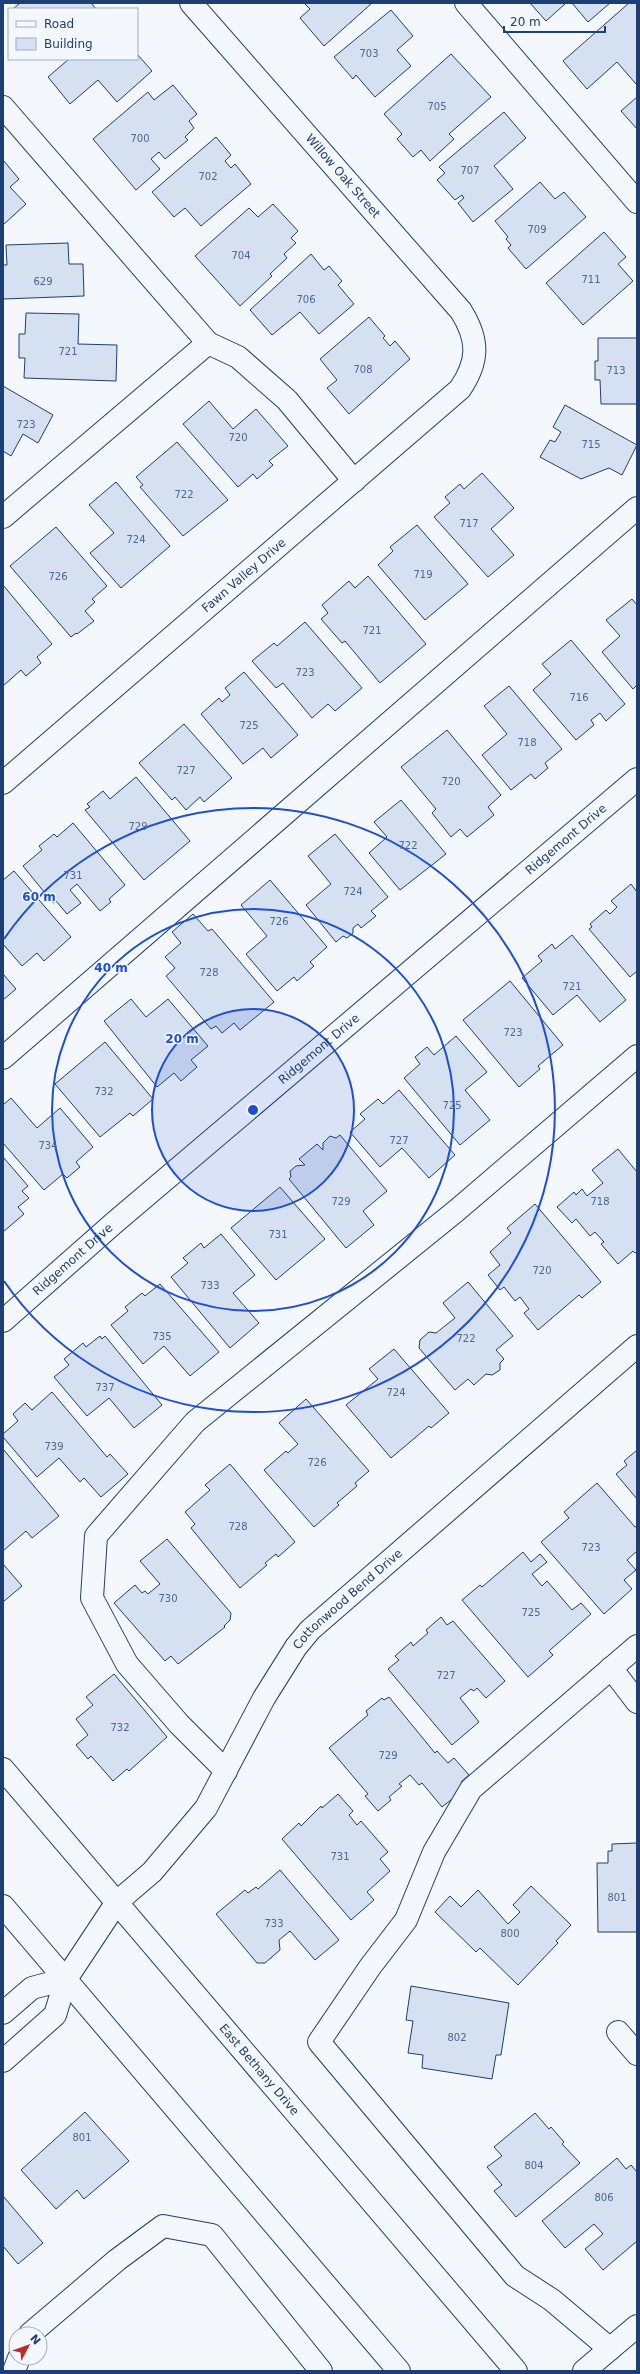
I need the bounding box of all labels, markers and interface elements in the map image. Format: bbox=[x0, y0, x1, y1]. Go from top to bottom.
legend bbox=[8, 8, 138, 60]
scale bar bbox=[504, 8, 605, 34]
text: 20 m bbox=[510, 15, 541, 29]
text: Road bbox=[44, 17, 74, 31]
text: Building bbox=[44, 37, 93, 51]
house number: 703 bbox=[359, 48, 379, 59]
house number: 705 bbox=[427, 101, 447, 112]
street label: Willow Oak Street bbox=[303, 131, 383, 221]
house number: 700 bbox=[130, 133, 150, 144]
house number: 707 bbox=[460, 165, 480, 176]
house number: 702 bbox=[198, 171, 218, 182]
house number: 709 bbox=[527, 224, 547, 235]
house number: 704 bbox=[231, 250, 251, 261]
house number: 711 bbox=[581, 274, 601, 285]
house number: 629 bbox=[33, 276, 53, 287]
house number: 706 bbox=[296, 294, 316, 305]
house number: 721 bbox=[58, 346, 78, 357]
house number: 708 bbox=[353, 364, 373, 375]
house number: 713 bbox=[606, 365, 626, 376]
house number: 723 bbox=[16, 419, 36, 430]
house number: 720 bbox=[228, 432, 248, 443]
house number: 715 bbox=[581, 439, 601, 450]
house number: 722 bbox=[174, 489, 194, 500]
house number: 717 bbox=[459, 518, 479, 529]
house number: 724 bbox=[126, 534, 146, 545]
street label: Fawn Valley Drive bbox=[199, 535, 289, 615]
house number: 719 bbox=[413, 569, 433, 580]
house number: 726 bbox=[48, 571, 68, 582]
house number: 721 bbox=[362, 625, 382, 636]
house number: 723 bbox=[295, 667, 315, 678]
house number: 716 bbox=[569, 692, 589, 703]
house number: 725 bbox=[239, 720, 259, 731]
house number: 718 bbox=[517, 737, 537, 748]
house number: 727 bbox=[176, 765, 196, 776]
house number: 720 bbox=[441, 776, 461, 787]
street label: Ridgemont Drive bbox=[523, 801, 609, 877]
house number: 729 bbox=[128, 821, 148, 832]
house number: 722 bbox=[398, 840, 418, 851]
house number: 731 bbox=[63, 870, 83, 881]
house number: 724 bbox=[343, 886, 363, 897]
text: 60 m bbox=[22, 890, 56, 904]
house number: 726 bbox=[269, 916, 289, 927]
text: 40 m bbox=[94, 961, 128, 975]
house number: 728 bbox=[199, 967, 219, 978]
house number: 721 bbox=[562, 981, 582, 992]
street label: Ridgemont Drive bbox=[276, 1011, 362, 1087]
house number: 723 bbox=[503, 1027, 523, 1038]
text: 20 m bbox=[165, 1032, 199, 1046]
house number: 732 bbox=[94, 1086, 114, 1097]
house number: 725 bbox=[442, 1100, 462, 1111]
centre of rings bbox=[246, 1103, 260, 1117]
house number: 727 bbox=[389, 1135, 409, 1146]
house number: 734 bbox=[38, 1140, 58, 1151]
house number: 729 bbox=[331, 1196, 351, 1207]
house number: 718 bbox=[590, 1196, 610, 1207]
street label: Ridgemont Drive bbox=[30, 1221, 115, 1298]
house number: 731 bbox=[268, 1229, 288, 1240]
house number: 720 bbox=[532, 1265, 552, 1276]
house number: 733 bbox=[200, 1280, 220, 1291]
house number: 735 bbox=[152, 1331, 172, 1342]
house number: 722 bbox=[456, 1333, 476, 1344]
house number: 737 bbox=[95, 1382, 115, 1393]
house number: 724 bbox=[386, 1387, 406, 1398]
house number: 739 bbox=[44, 1441, 64, 1452]
house number: 726 bbox=[307, 1457, 327, 1468]
house number: 728 bbox=[228, 1521, 248, 1532]
house number: 723 bbox=[581, 1542, 601, 1553]
street label: Cottonwood Bend Drive bbox=[290, 1546, 405, 1652]
house number: 730 bbox=[158, 1593, 178, 1604]
house number: 725 bbox=[521, 1607, 541, 1618]
house number: 727 bbox=[436, 1670, 456, 1681]
house number: 732 bbox=[110, 1722, 130, 1733]
house number: 729 bbox=[378, 1750, 398, 1761]
house number: 731 bbox=[330, 1851, 350, 1862]
house number: 801 bbox=[607, 1892, 627, 1903]
house number: 733 bbox=[264, 1918, 284, 1929]
house number: 800 bbox=[500, 1928, 520, 1939]
street label: East Bethany Drive bbox=[216, 2021, 302, 2118]
house number: 802 bbox=[447, 2032, 467, 2043]
house number: 801 bbox=[72, 2132, 92, 2143]
house number: 804 bbox=[524, 2160, 544, 2171]
house number: 806 bbox=[594, 2192, 614, 2203]
north arrow bbox=[8, 2326, 48, 2366]
text: N bbox=[27, 2332, 43, 2348]

